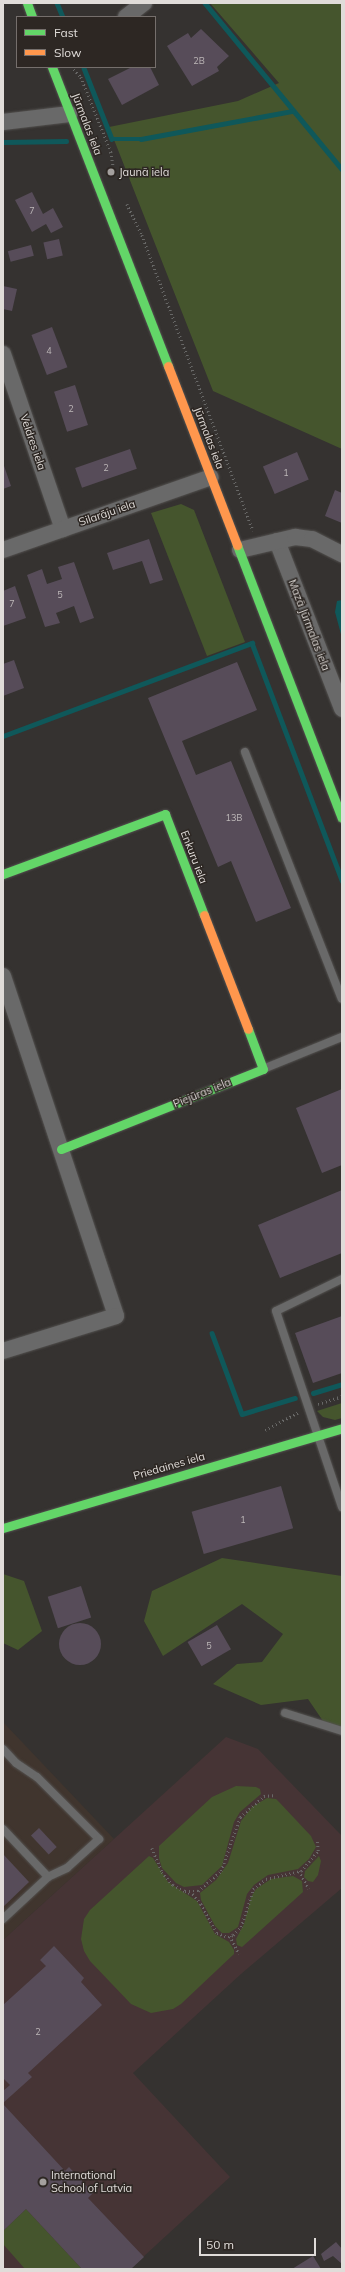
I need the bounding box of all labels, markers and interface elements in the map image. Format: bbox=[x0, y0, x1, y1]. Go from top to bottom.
legend bbox=[16, 16, 156, 68]
text: Fast bbox=[54, 25, 78, 40]
text: Slow bbox=[54, 45, 82, 60]
house number: 2B bbox=[193, 56, 205, 66]
street label: Jūrmalas iela bbox=[69, 91, 105, 157]
place label: Jaunā iela bbox=[119, 165, 169, 179]
marker: Jaunā iela bbox=[106, 167, 116, 177]
house number: 7 bbox=[29, 206, 35, 216]
house number: 4 bbox=[46, 346, 52, 356]
house number: 2 bbox=[68, 404, 74, 414]
street label: Jūrmalas iela bbox=[191, 405, 227, 471]
street label: Veldres iela bbox=[17, 412, 49, 472]
house number: 2 bbox=[103, 463, 109, 473]
house number: 1 bbox=[283, 468, 289, 478]
street label: Silarāju iela bbox=[77, 497, 137, 529]
street label: Mazā Jūrmalas iela bbox=[285, 577, 333, 673]
house number: 5 bbox=[57, 590, 63, 600]
house number: 7 bbox=[9, 599, 15, 609]
house number: 13B bbox=[226, 813, 242, 823]
street label: Enkuru iela bbox=[178, 829, 210, 885]
street label: Piejūras iela bbox=[171, 1075, 233, 1111]
street label: Priedaines iela bbox=[132, 1449, 206, 1483]
house number: 1 bbox=[240, 1515, 246, 1525]
house number: 5 bbox=[206, 1641, 212, 1651]
house number: 2 bbox=[35, 2027, 41, 2037]
place label: International School of Latvia bbox=[51, 2169, 132, 2195]
marker: International School of Latvia bbox=[38, 2177, 48, 2187]
scale bar bbox=[201, 2230, 318, 2256]
text: 50 m bbox=[206, 2237, 234, 2252]

